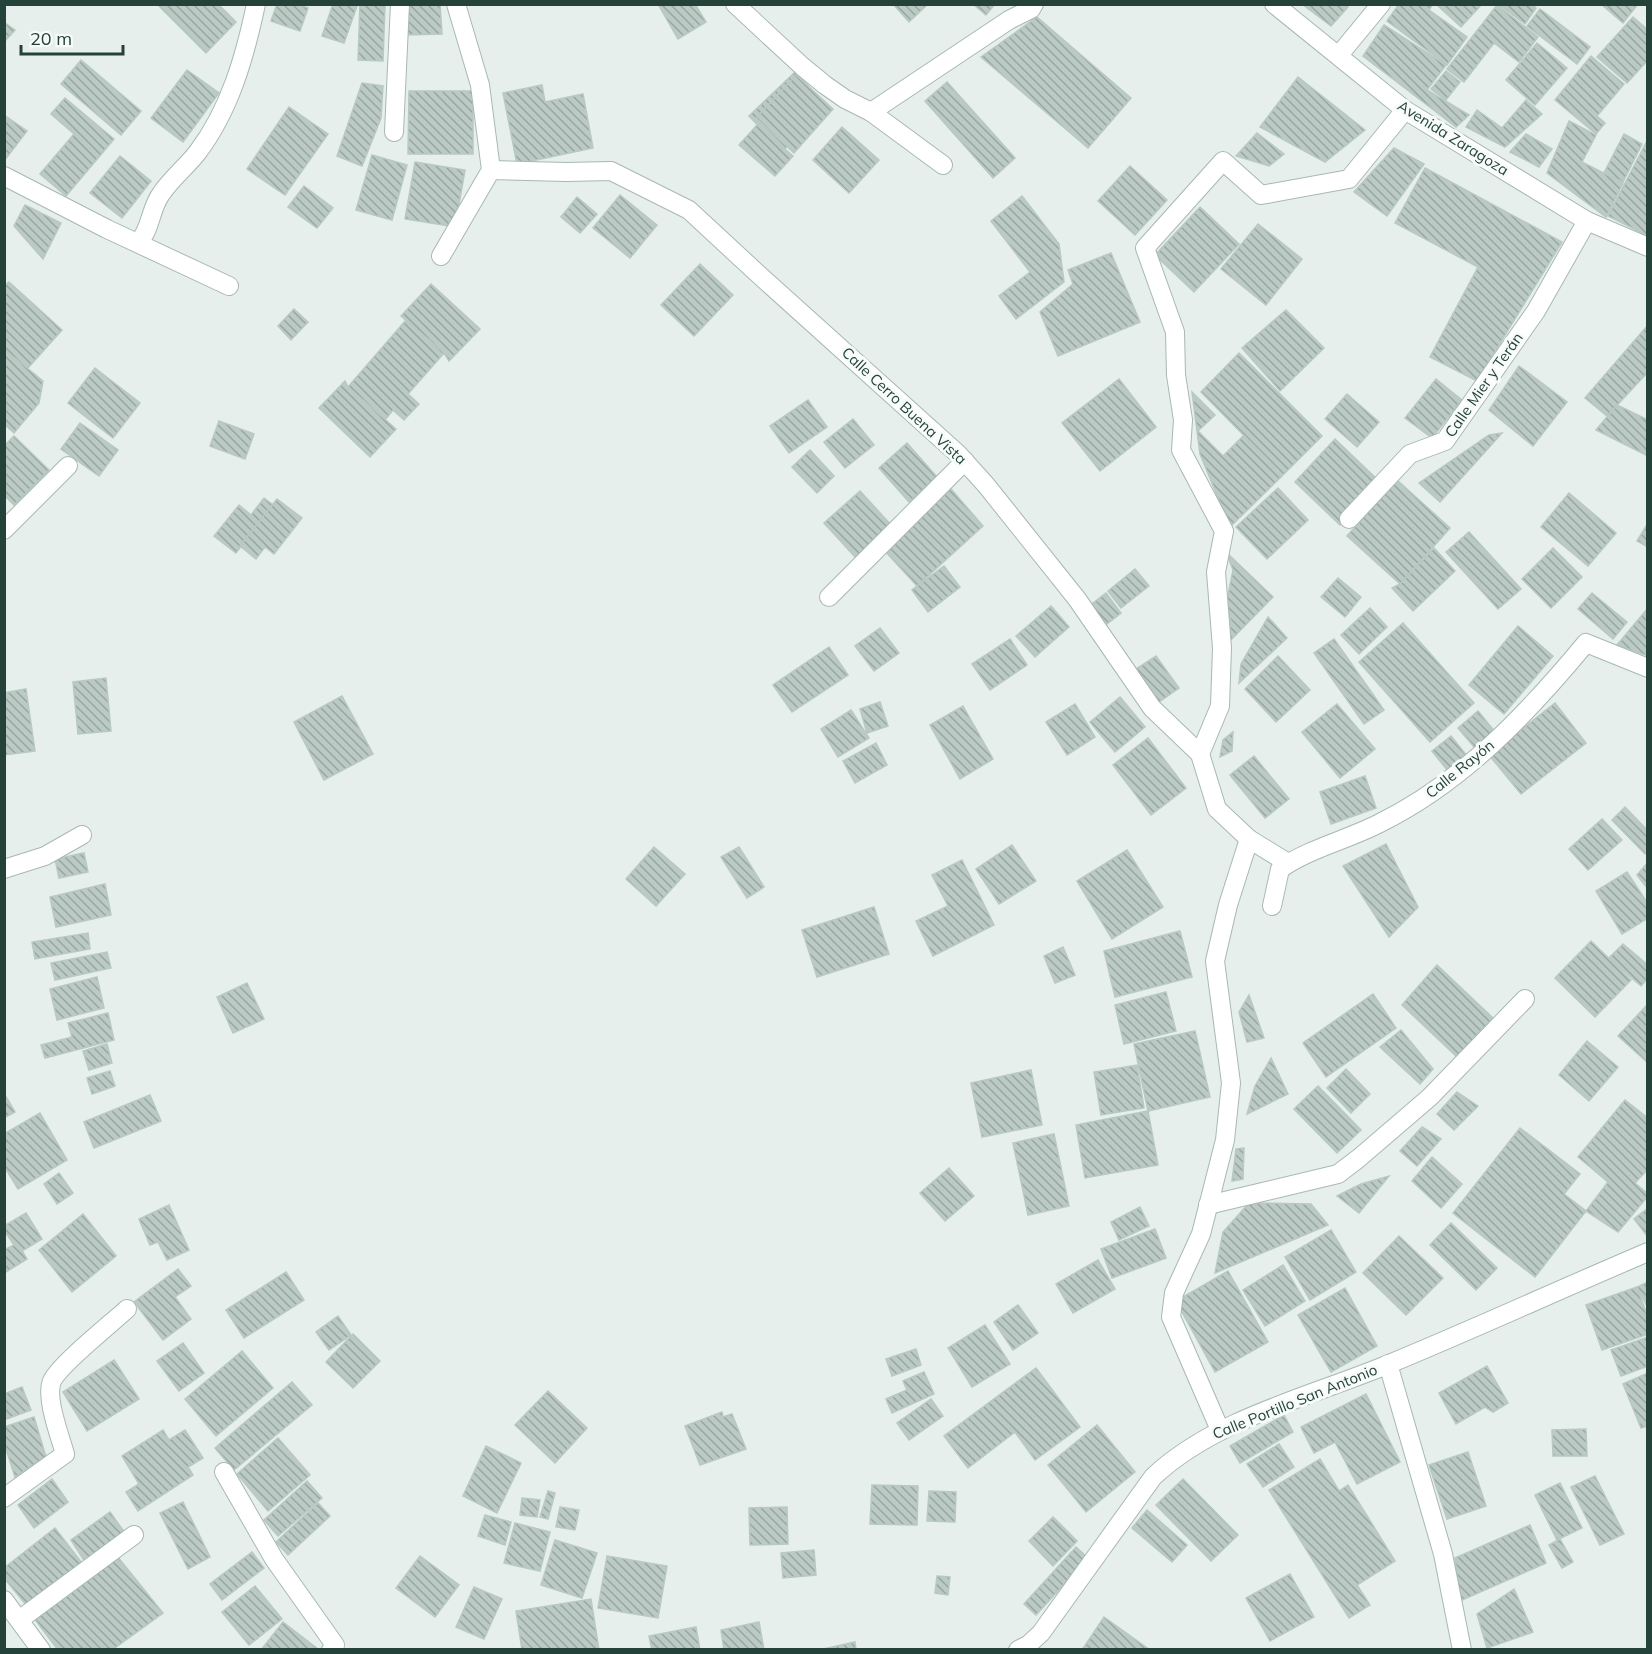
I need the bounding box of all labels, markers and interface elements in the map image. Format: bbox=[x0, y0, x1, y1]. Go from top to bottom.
scale bar bbox=[21, 18, 123, 56]
text: 20 m bbox=[30, 27, 72, 50]
street label: Avenida Zaragoza bbox=[1394, 96, 1512, 179]
street label: Calle Mier y Terán bbox=[1440, 329, 1527, 441]
street label: Calle Cerro Buena Vista bbox=[838, 343, 971, 468]
street label: Calle Rayón bbox=[1422, 735, 1498, 802]
street label: Calle Portillo San Antonio bbox=[1210, 1360, 1380, 1443]

